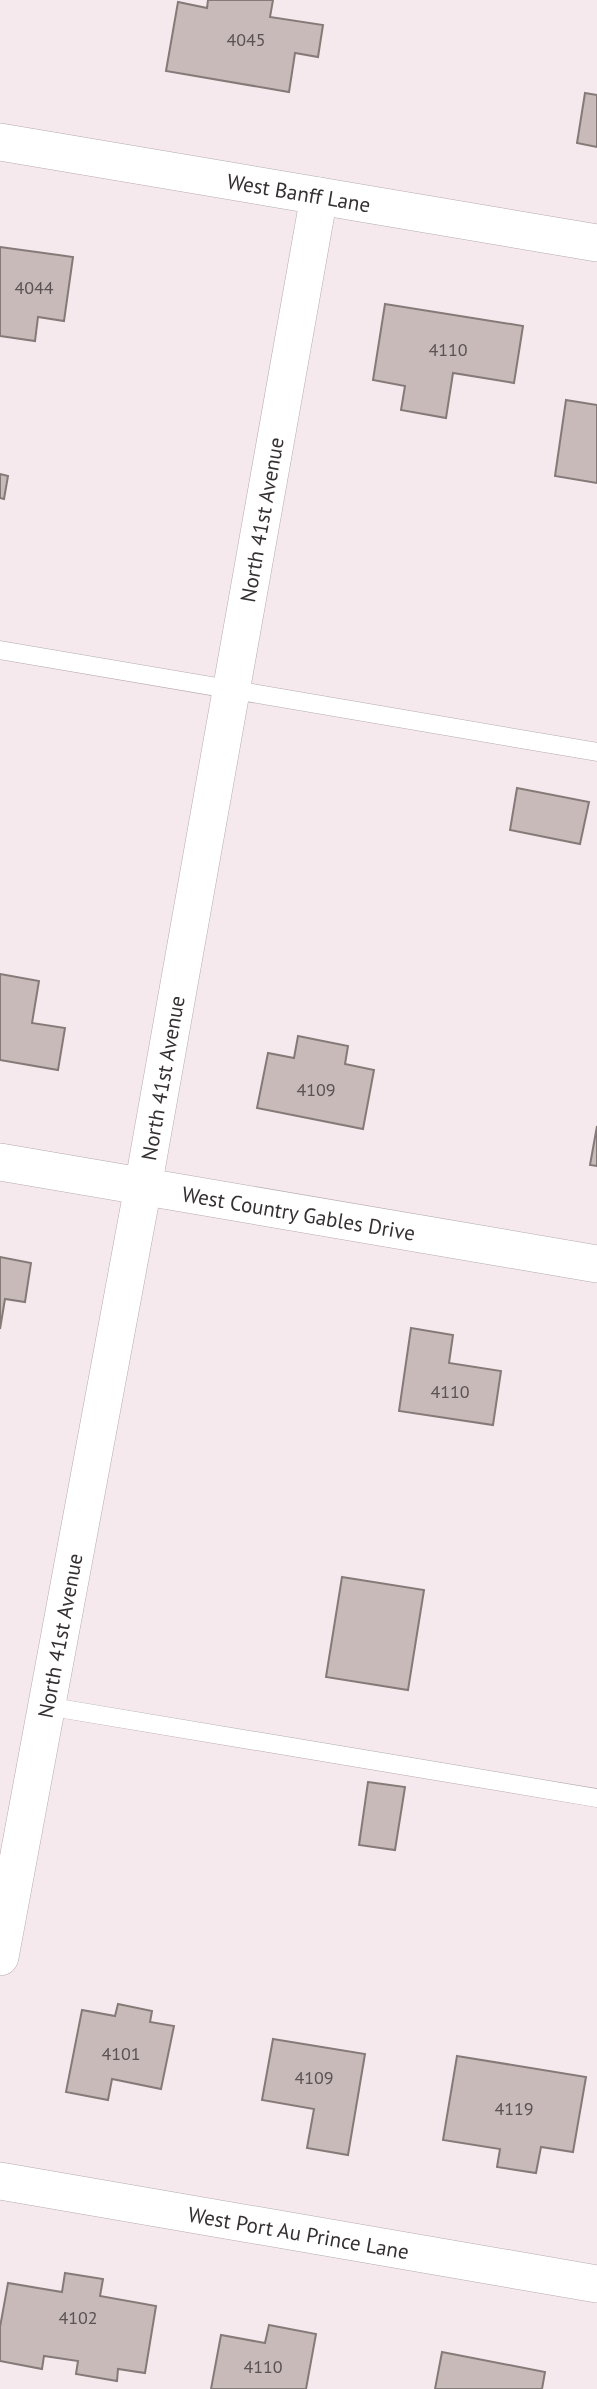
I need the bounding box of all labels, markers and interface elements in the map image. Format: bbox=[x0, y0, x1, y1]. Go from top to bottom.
house number: 4045 bbox=[226, 28, 266, 51]
street label: West Banff Lane bbox=[225, 167, 372, 218]
house number: 4044 bbox=[14, 276, 54, 299]
house number: 4110 bbox=[428, 338, 468, 361]
street label: North 41st Avenue bbox=[234, 435, 289, 604]
street label: North 41st Avenue bbox=[134, 993, 190, 1162]
house number: 4109 bbox=[296, 1078, 336, 1101]
street label: West Country Gables Drive bbox=[180, 1180, 417, 1246]
house number: 4110 bbox=[430, 1380, 470, 1403]
street label: North 41st Avenue bbox=[31, 1551, 88, 1720]
house number: 4101 bbox=[101, 2042, 141, 2065]
house number: 4109 bbox=[294, 2066, 334, 2089]
house number: 4119 bbox=[494, 2097, 534, 2120]
street label: West Port Au Prince Lane bbox=[186, 2200, 411, 2265]
house number: 4102 bbox=[58, 2306, 98, 2329]
house number: 4110 bbox=[243, 2355, 283, 2378]

